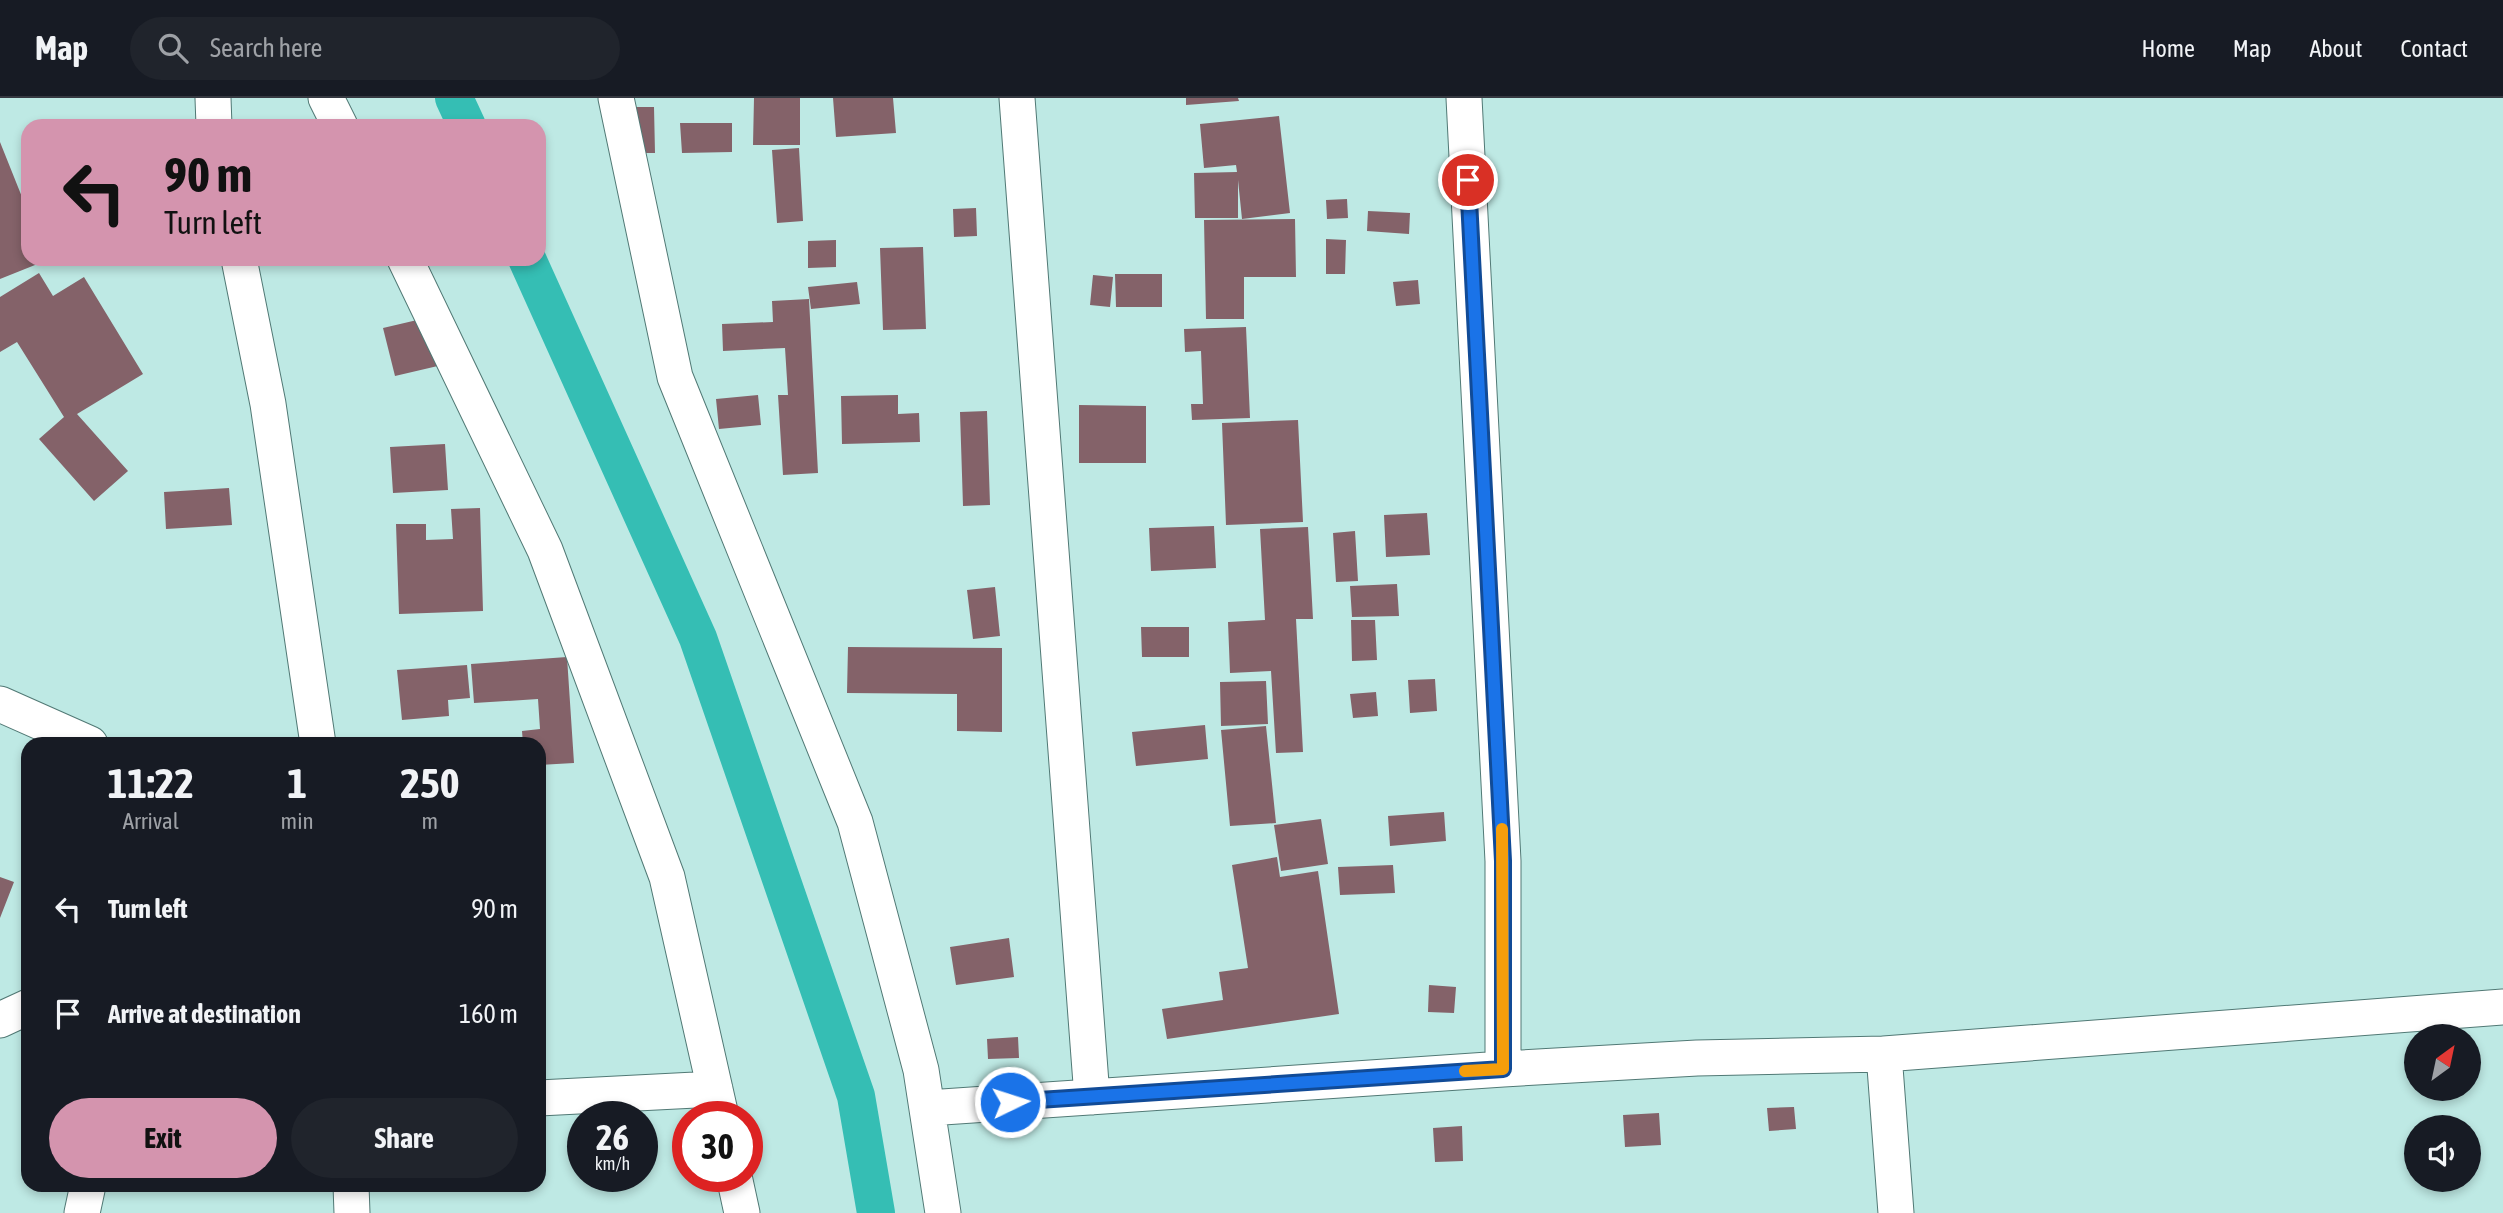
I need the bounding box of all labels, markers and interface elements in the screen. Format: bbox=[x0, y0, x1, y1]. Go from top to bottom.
search box bbox=[130, 17, 620, 80]
text: Map bbox=[35, 29, 88, 67]
icon: search bbox=[154, 29, 192, 67]
text: Search here bbox=[210, 33, 322, 63]
text: Home bbox=[2141, 35, 2195, 62]
text: Map bbox=[2233, 35, 2271, 62]
text: About bbox=[2309, 35, 2362, 62]
text: Contact bbox=[2400, 35, 2468, 62]
text: 90 m bbox=[164, 146, 252, 202]
icon: left bbox=[49, 147, 140, 238]
pin bbox=[1438, 150, 1498, 210]
icon: arrive bbox=[1449, 161, 1487, 199]
text: Turn left bbox=[164, 204, 262, 241]
text: 11:22 bbox=[108, 759, 194, 807]
text: 1 bbox=[287, 759, 307, 807]
text: 250 bbox=[400, 759, 459, 807]
text: Arrival bbox=[123, 808, 179, 834]
text: min bbox=[281, 808, 314, 834]
text: m bbox=[422, 808, 438, 834]
icon: left bbox=[49, 890, 87, 928]
text: Turn left bbox=[108, 894, 188, 924]
text: 90 m bbox=[471, 894, 518, 924]
icon: arrive bbox=[49, 995, 87, 1033]
text: Arrive at destination bbox=[108, 999, 301, 1029]
text: 160 m bbox=[459, 999, 518, 1029]
north arrow bbox=[2404, 1024, 2482, 1101]
map controls bbox=[2404, 1024, 2481, 1192]
position arrow bbox=[973, 1065, 1047, 1139]
button: Exit bbox=[49, 1098, 277, 1178]
button: Share bbox=[291, 1098, 518, 1178]
speed limit sign: 30 bbox=[672, 1101, 763, 1192]
button: sound bbox=[2404, 1115, 2481, 1192]
text: 26 bbox=[596, 1117, 629, 1157]
text: km/h bbox=[595, 1153, 630, 1174]

